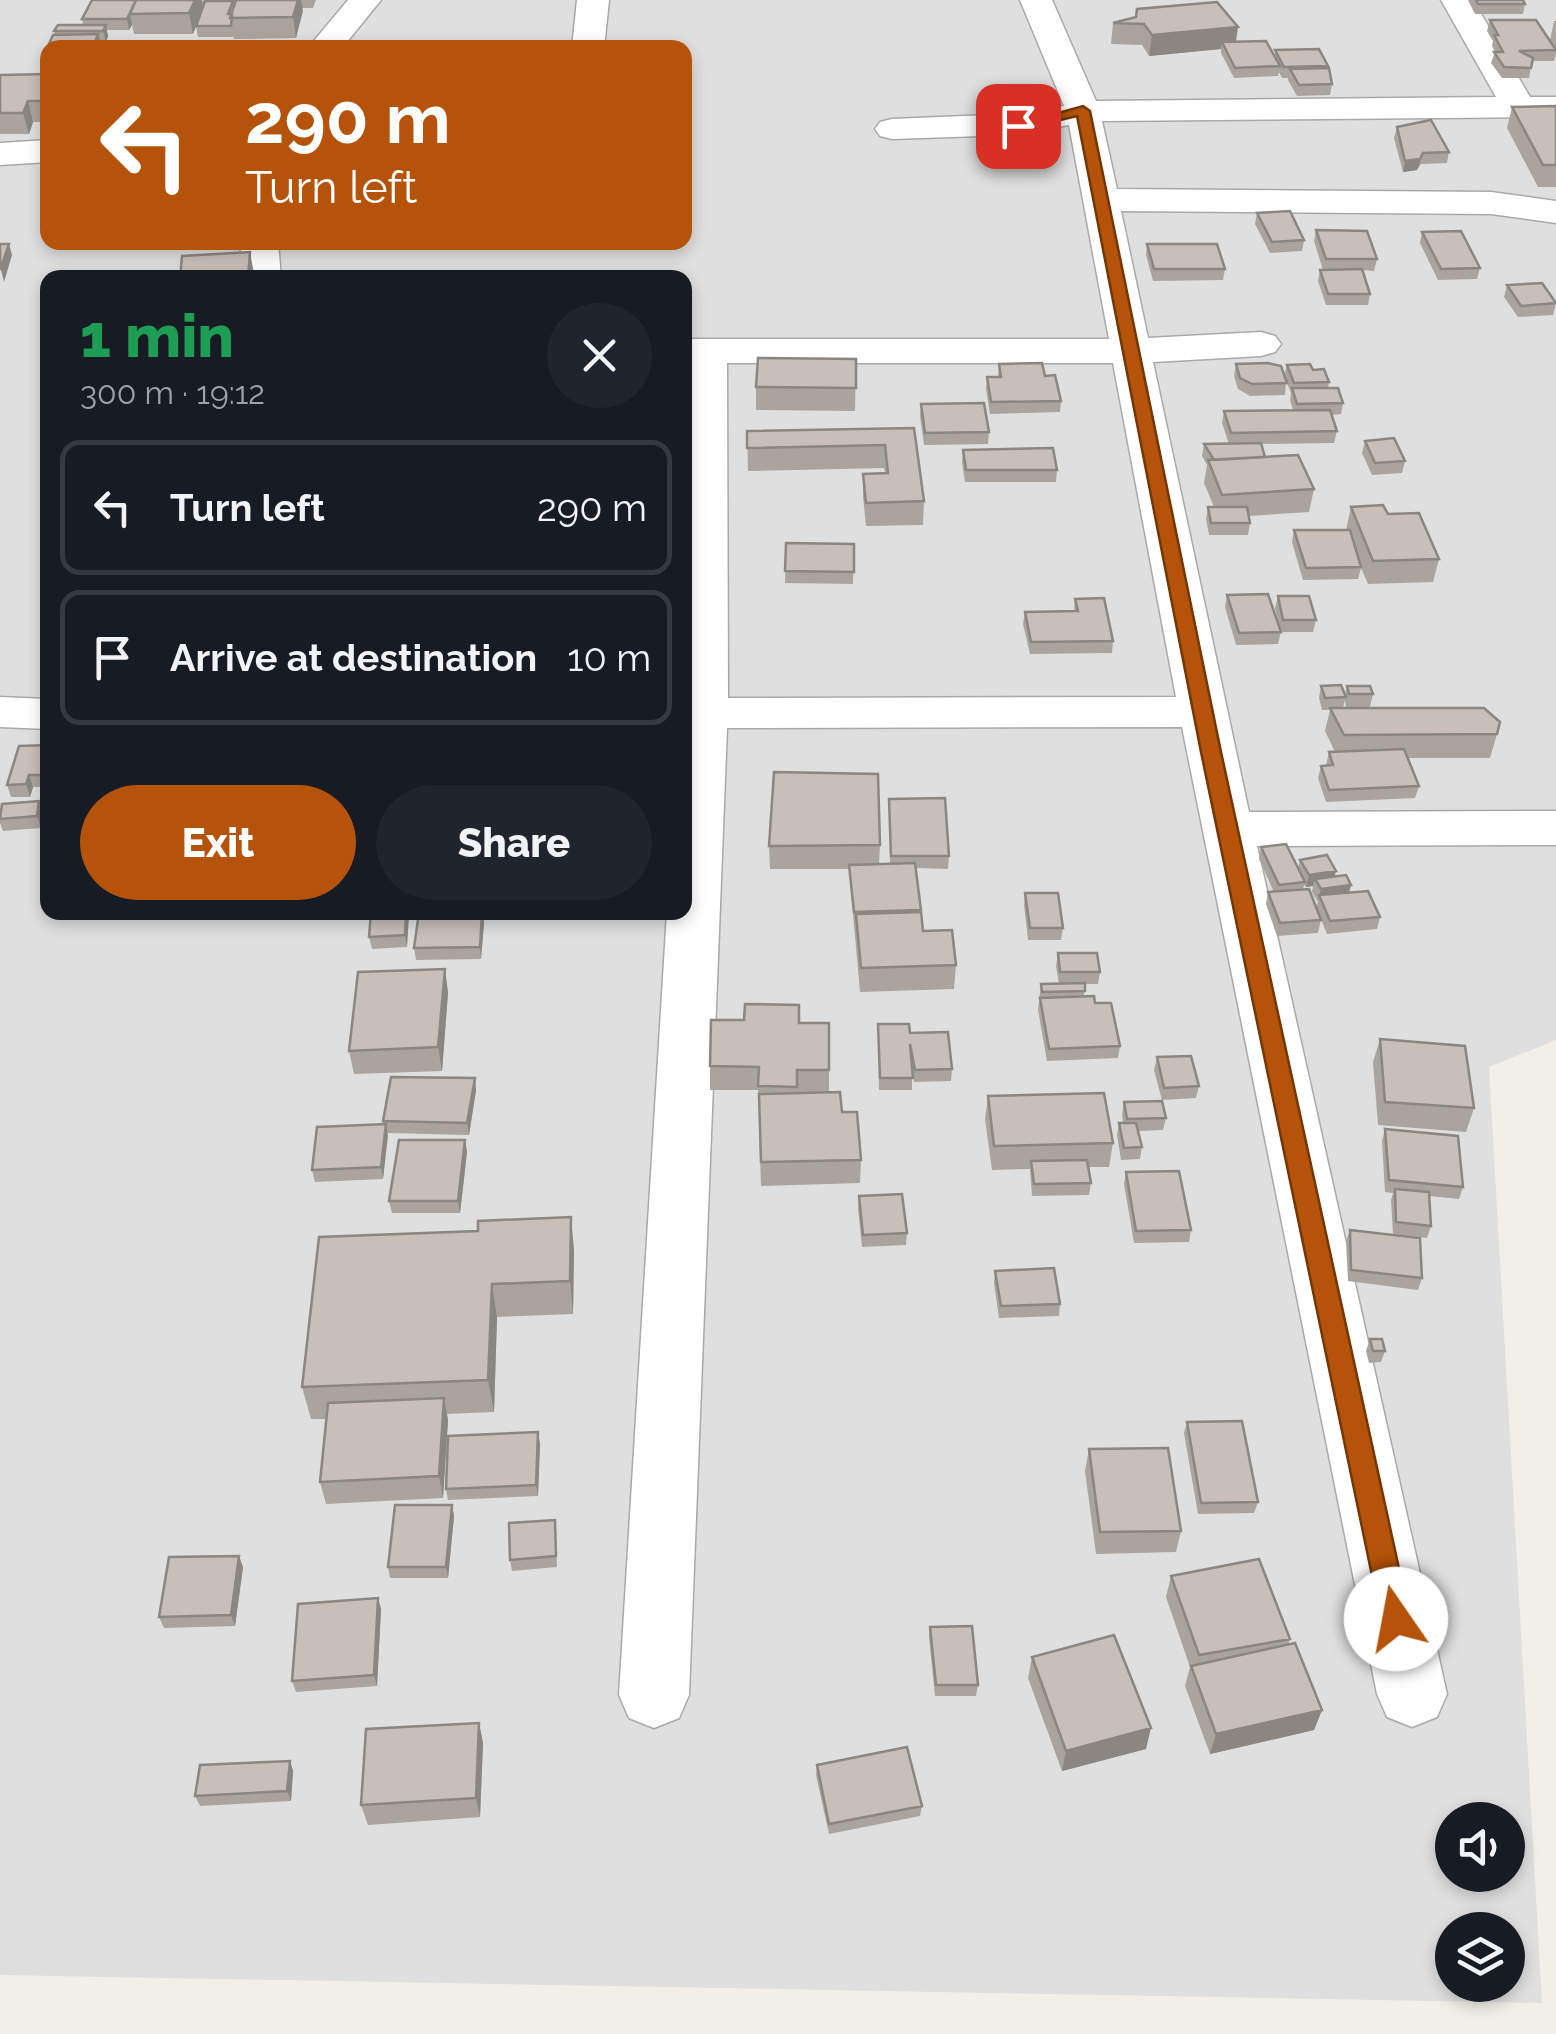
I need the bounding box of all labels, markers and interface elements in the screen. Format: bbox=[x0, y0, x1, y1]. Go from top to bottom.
text: 290 m bbox=[245, 77, 451, 159]
icon: left bbox=[80, 80, 210, 210]
pin bbox=[976, 84, 1061, 169]
icon: arrive bbox=[991, 99, 1046, 154]
text: Turn left bbox=[245, 161, 417, 214]
text: 1 min bbox=[80, 301, 234, 371]
button: close bbox=[547, 303, 652, 408]
text: 300 m · 19:12 bbox=[80, 374, 265, 411]
icon: left bbox=[85, 480, 140, 535]
text: Turn left bbox=[170, 485, 325, 530]
text: 290 m bbox=[537, 485, 647, 530]
icon: arrive bbox=[85, 630, 140, 685]
text: Arrive at destination bbox=[170, 635, 537, 680]
text: 10 m bbox=[567, 635, 651, 680]
button: Exit bbox=[80, 785, 356, 900]
button: Share bbox=[376, 785, 652, 900]
position arrow bbox=[1344, 1567, 1448, 1671]
map controls bbox=[1435, 1802, 1525, 2002]
button: sound bbox=[1435, 1802, 1525, 1892]
button: layers bbox=[1435, 1912, 1525, 2002]

